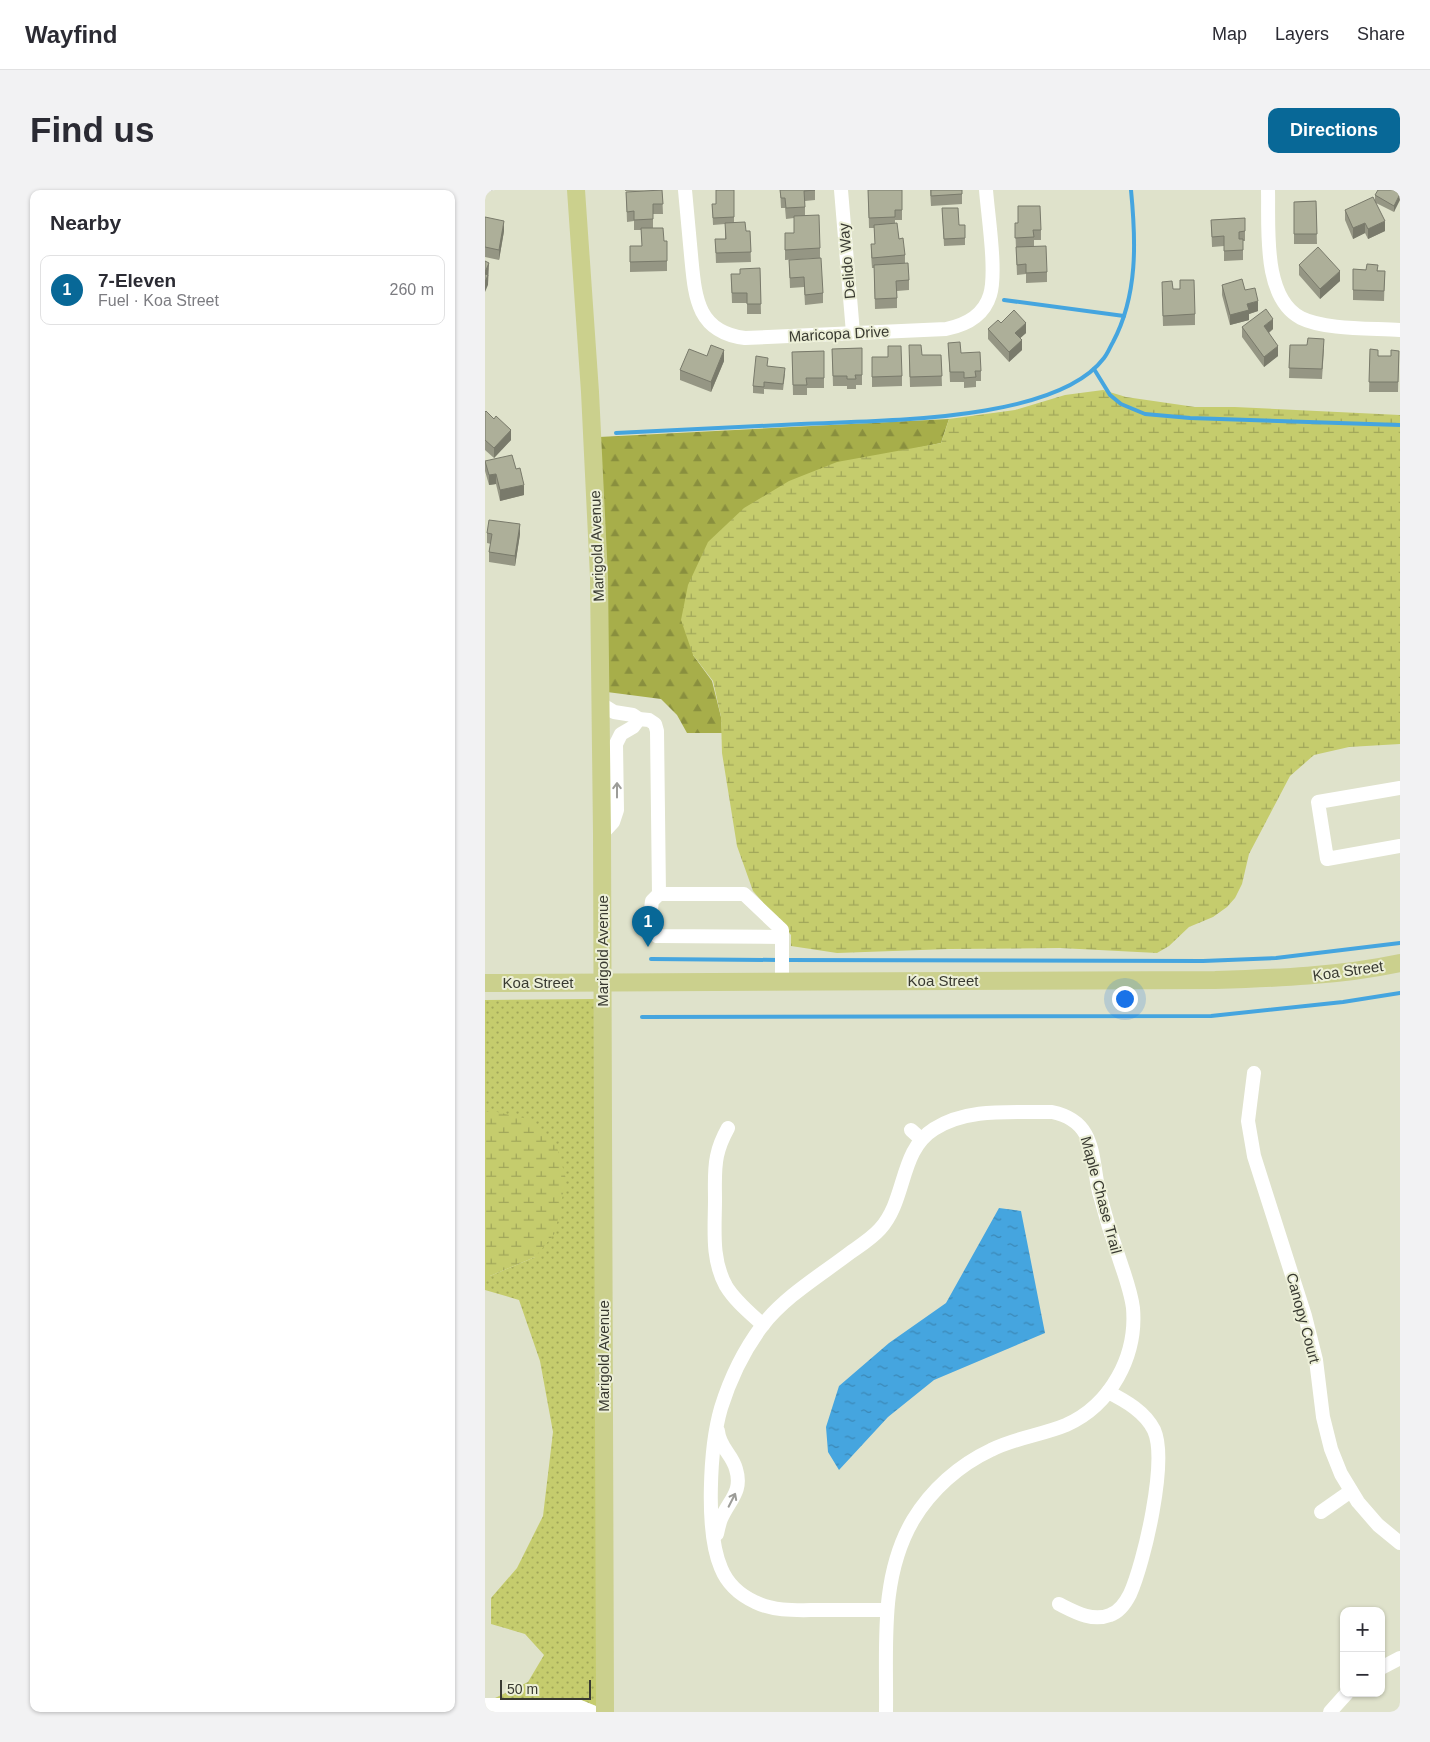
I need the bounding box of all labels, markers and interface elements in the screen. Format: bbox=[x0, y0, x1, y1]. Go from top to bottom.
text: Wayfind bbox=[25, 21, 117, 48]
text: Map bbox=[1212, 24, 1247, 44]
text: Layers bbox=[1275, 24, 1329, 44]
text: Share bbox=[1357, 24, 1405, 44]
button: Directions bbox=[1268, 108, 1400, 153]
text: Find us bbox=[30, 110, 154, 149]
text: Nearby bbox=[50, 211, 121, 234]
street label: Delido Way bbox=[835, 222, 858, 300]
text: 7-Eleven bbox=[98, 270, 176, 291]
text: 1 bbox=[63, 281, 71, 298]
text: 260 m bbox=[390, 281, 434, 298]
text: Fuel · Koa Street bbox=[98, 292, 219, 309]
street label: Maricopa Drive bbox=[788, 322, 890, 345]
street label: Marigold Avenue bbox=[586, 490, 607, 602]
one-way arrow bbox=[612, 782, 622, 798]
street label: Marigold Avenue bbox=[594, 895, 611, 1007]
pin: 1 bbox=[632, 906, 664, 947]
street label: Koa Street bbox=[1312, 957, 1385, 984]
street label: Koa Street bbox=[908, 972, 979, 989]
street label: Koa Street bbox=[503, 974, 574, 991]
your location bbox=[1112, 986, 1138, 1012]
street label: Maple Chase Trail bbox=[1078, 1134, 1125, 1255]
street label: Canopy Court bbox=[1283, 1271, 1324, 1366]
street label: Marigold Avenue bbox=[595, 1300, 612, 1412]
one-way arrow bbox=[727, 1492, 737, 1507]
map controls bbox=[1340, 1607, 1385, 1697]
button: + bbox=[1340, 1607, 1385, 1652]
button: − bbox=[1340, 1652, 1385, 1697]
scale bar bbox=[500, 1677, 591, 1700]
text: 50 m bbox=[507, 1681, 538, 1697]

